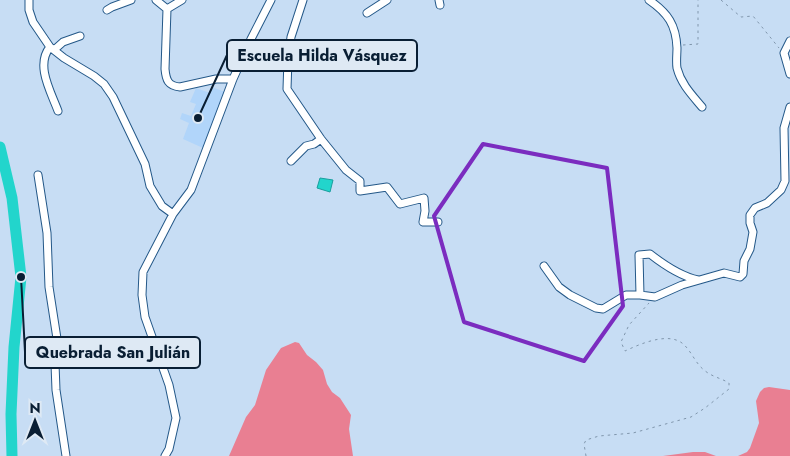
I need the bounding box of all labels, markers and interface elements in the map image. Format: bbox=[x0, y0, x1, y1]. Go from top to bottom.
callout: Escuela Hilda Vásquez bbox=[227, 40, 417, 71]
text: Escuela Hilda Vásquez bbox=[237, 44, 407, 67]
callout: Quebrada San Julián bbox=[25, 337, 200, 368]
text: Quebrada San Julián bbox=[36, 341, 190, 364]
north arrow bbox=[10, 396, 60, 446]
text: N bbox=[29, 398, 41, 418]

